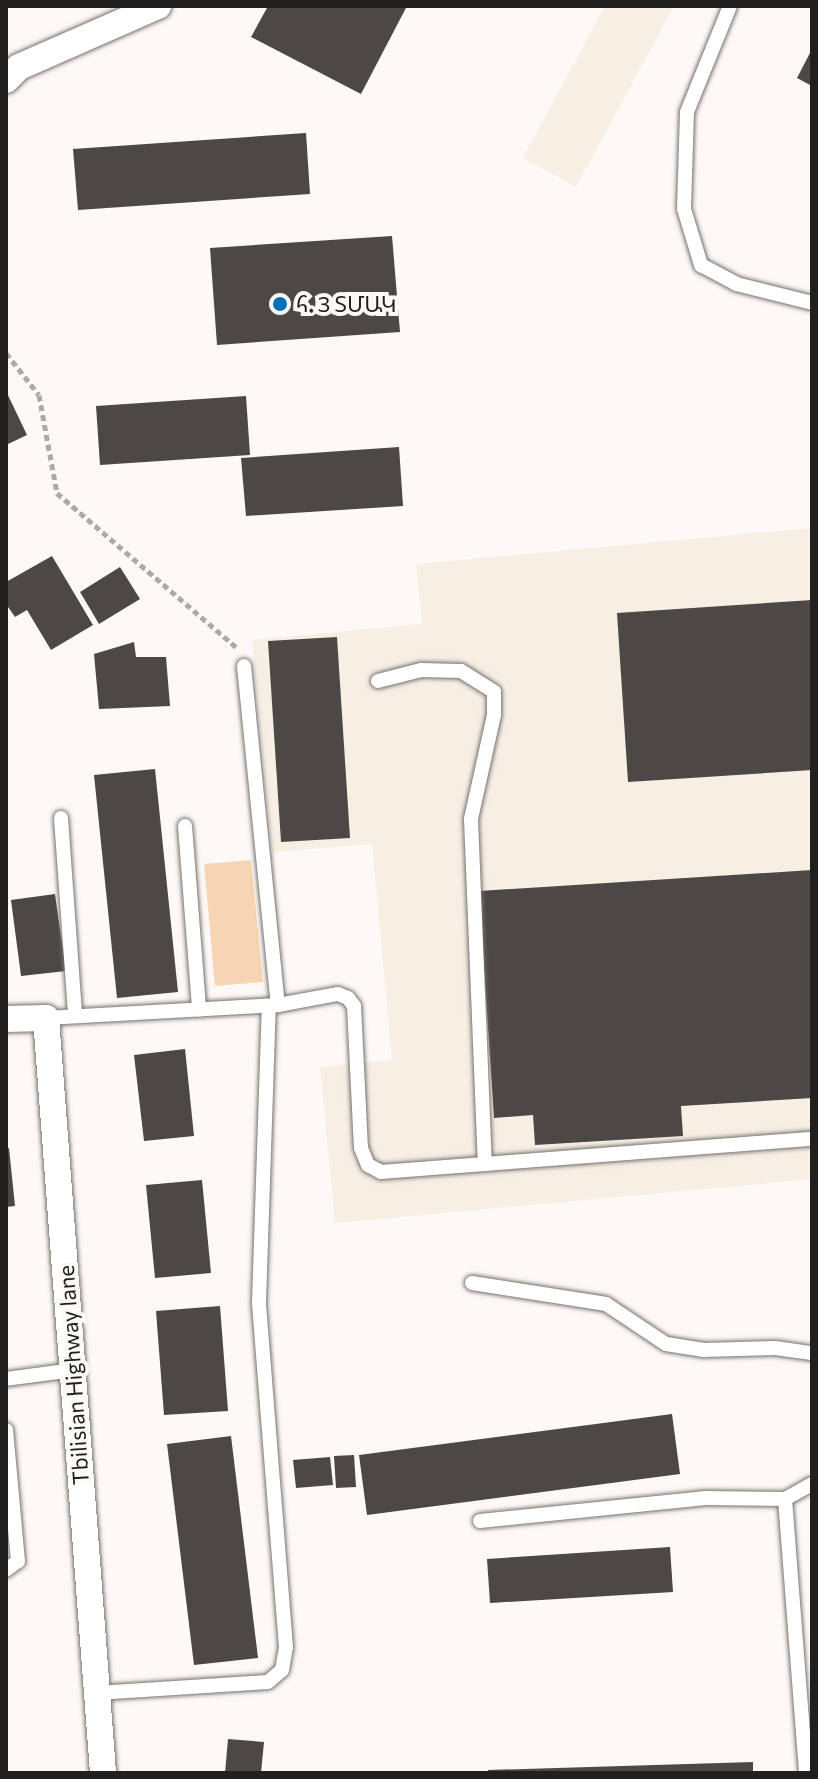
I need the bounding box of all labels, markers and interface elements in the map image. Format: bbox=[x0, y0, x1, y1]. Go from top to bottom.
place label: հ. 3 ՏՄԱԿ bbox=[296, 291, 397, 317]
marker: հ. 3 ՏՄԱԿ bbox=[271, 295, 289, 313]
street label: Tbilisian Highway lane bbox=[52, 1264, 94, 1486]

